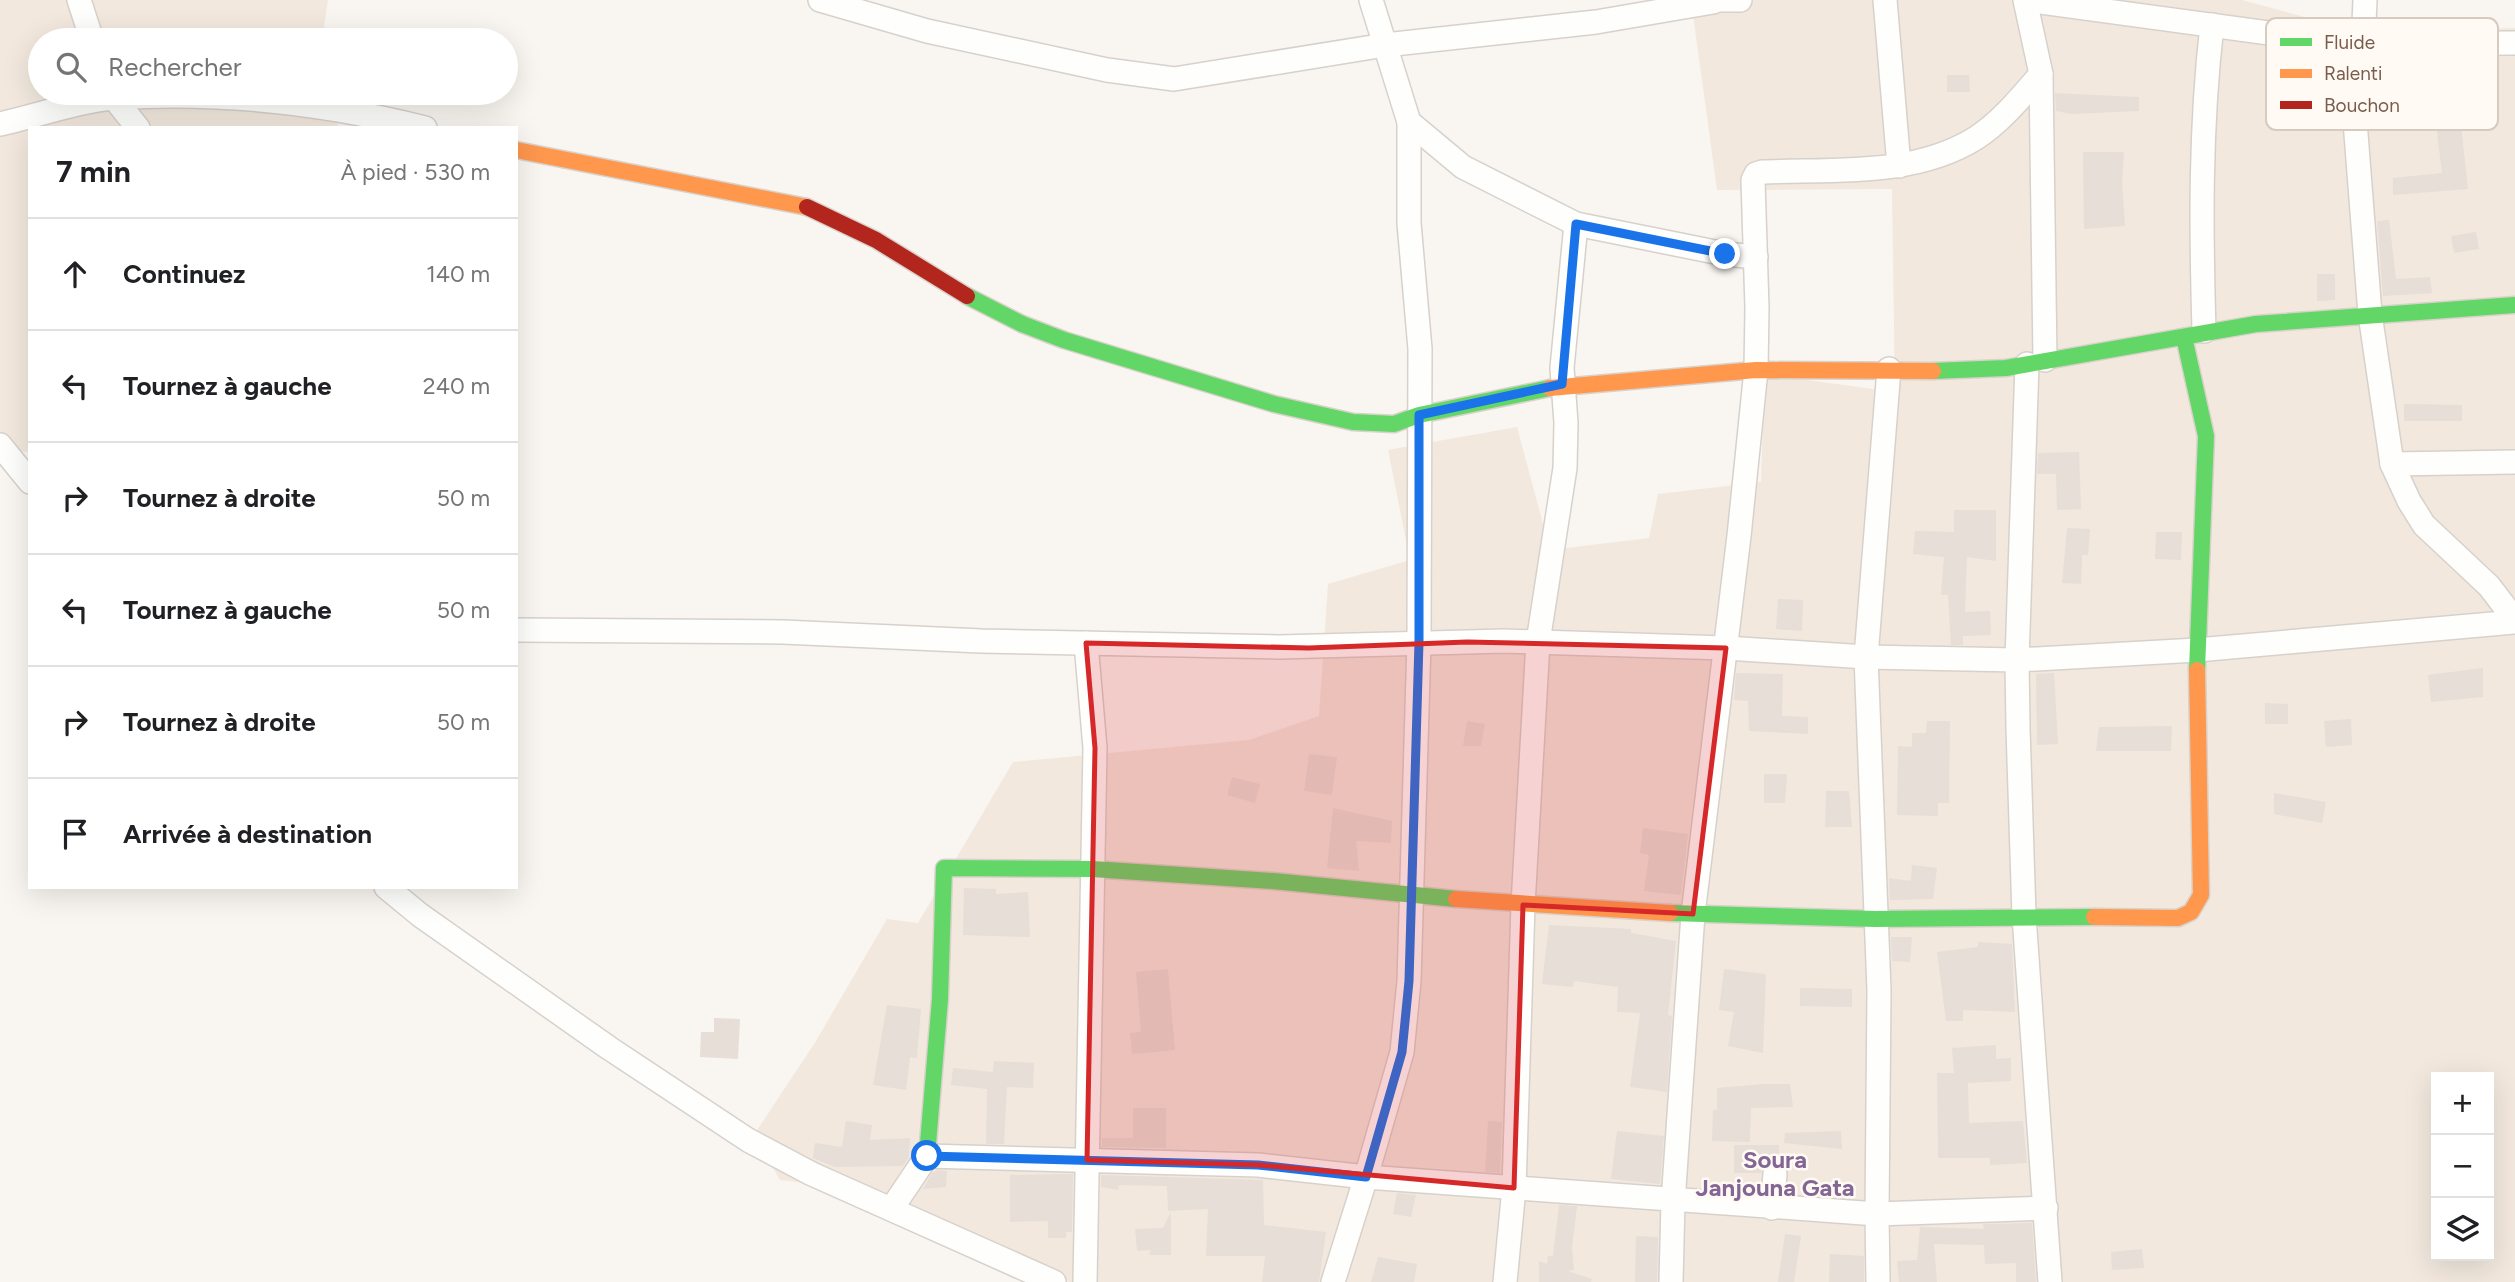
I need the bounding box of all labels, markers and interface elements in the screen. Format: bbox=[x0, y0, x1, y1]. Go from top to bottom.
legend bbox=[2266, 18, 2498, 130]
search box bbox=[28, 28, 518, 105]
text: Fluide bbox=[2324, 31, 2375, 54]
icon: search bbox=[52, 48, 90, 86]
text: Rechercher bbox=[108, 51, 242, 83]
text: Ralenti bbox=[2324, 62, 2382, 85]
text: Bouchon bbox=[2324, 94, 2400, 117]
text: 7 min bbox=[56, 153, 131, 190]
text: À pied · 530 m bbox=[341, 158, 490, 186]
route end bbox=[1709, 238, 1740, 269]
icon: ahead bbox=[56, 255, 94, 293]
text: Continuez bbox=[123, 258, 245, 290]
text: 140 m bbox=[426, 260, 490, 288]
icon: left bbox=[56, 367, 94, 405]
text: Tournez à gauche bbox=[123, 370, 332, 402]
text: 240 m bbox=[423, 372, 490, 400]
icon: right bbox=[56, 479, 94, 517]
text: Tournez à droite bbox=[123, 482, 316, 514]
text: 50 m bbox=[437, 484, 490, 512]
icon: left bbox=[56, 591, 94, 629]
text: Tournez à gauche bbox=[123, 594, 332, 626]
text: 50 m bbox=[437, 596, 490, 624]
icon: right bbox=[56, 703, 94, 741]
text: Tournez à droite bbox=[123, 706, 316, 738]
text: 50 m bbox=[437, 708, 490, 736]
icon: arrive bbox=[56, 815, 94, 853]
text: Arrivée à destination bbox=[123, 818, 372, 850]
map controls bbox=[2431, 1072, 2494, 1261]
button: + bbox=[2431, 1072, 2494, 1135]
button: − bbox=[2431, 1135, 2494, 1198]
route start bbox=[911, 1140, 942, 1171]
district label: Soura Janjouna Gata bbox=[1695, 1145, 1855, 1202]
button: layers bbox=[2431, 1198, 2494, 1261]

